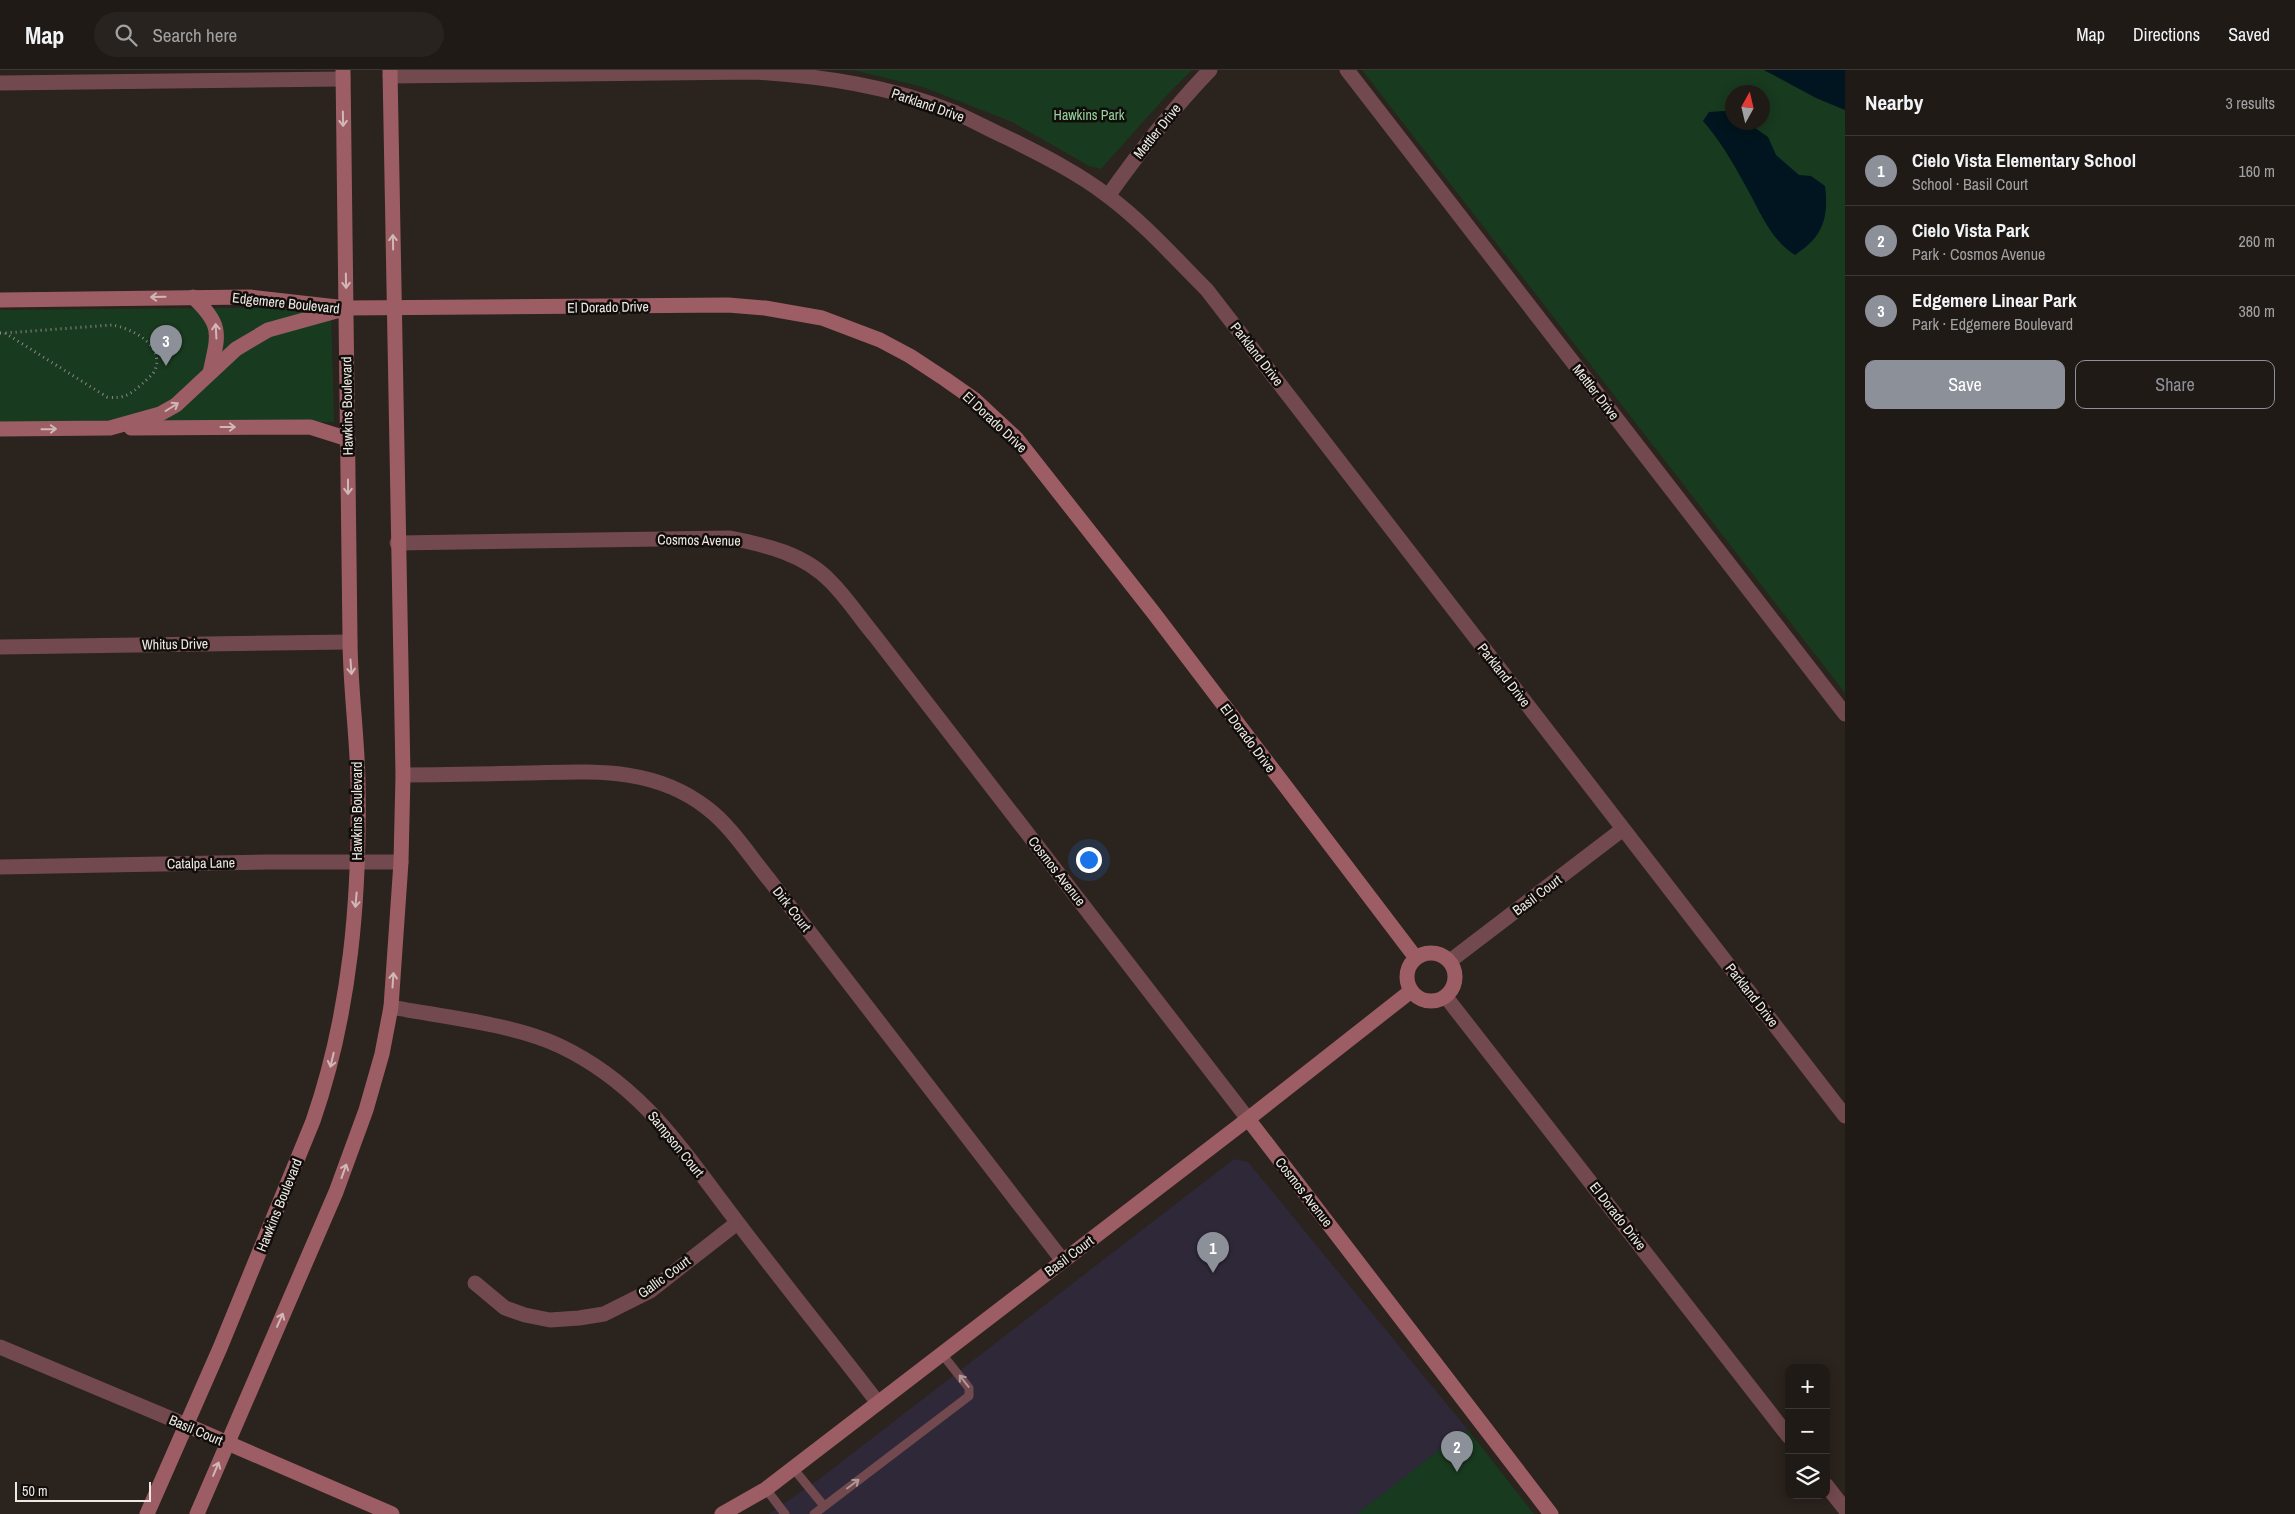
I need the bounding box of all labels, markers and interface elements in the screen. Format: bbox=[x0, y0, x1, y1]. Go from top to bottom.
search box bbox=[94, 12, 444, 57]
text: Map bbox=[25, 19, 64, 51]
icon: search bbox=[112, 21, 140, 49]
text: Search here bbox=[152, 22, 237, 48]
text: Map bbox=[2076, 22, 2105, 47]
text: Directions bbox=[2133, 22, 2200, 47]
text: Saved bbox=[2228, 22, 2270, 47]
street label: Parkland Drive bbox=[889, 84, 967, 126]
north arrow bbox=[1725, 85, 1770, 130]
text: Nearby bbox=[1865, 88, 1923, 117]
text: 3 results bbox=[2225, 92, 2275, 114]
street label: Mettler Drive bbox=[1129, 100, 1185, 162]
park label: Hawkins Park bbox=[1054, 106, 1125, 124]
one-way arrow bbox=[339, 110, 348, 126]
text: Cielo Vista Elementary School bbox=[1912, 147, 2136, 173]
text: 1 bbox=[1877, 160, 1885, 182]
text: 160 m bbox=[2239, 160, 2275, 182]
text: School · Basil Court bbox=[1912, 173, 2028, 195]
text: Cielo Vista Park bbox=[1912, 217, 2030, 243]
text: 2 bbox=[1877, 230, 1885, 252]
text: 260 m bbox=[2239, 230, 2275, 252]
one-way arrow bbox=[388, 234, 398, 250]
text: Park · Cosmos Avenue bbox=[1912, 243, 2045, 265]
one-way arrow bbox=[341, 272, 351, 289]
text: Edgemere Linear Park bbox=[1912, 287, 2077, 313]
street label: Edgemere Boulevard bbox=[231, 288, 341, 318]
one-way arrow bbox=[150, 292, 166, 302]
street label: El Dorado Drive bbox=[567, 297, 649, 317]
text: 3 bbox=[1877, 300, 1885, 322]
text: 380 m bbox=[2239, 300, 2275, 322]
text: Park · Edgemere Boulevard bbox=[1912, 313, 2073, 335]
street label: Parkland Drive bbox=[1227, 319, 1287, 389]
one-way arrow bbox=[211, 324, 220, 340]
pin: 3 bbox=[150, 325, 182, 366]
street label: Hawkins Boulevard bbox=[337, 356, 357, 456]
button: Save bbox=[1865, 360, 2065, 409]
button: Share bbox=[2075, 360, 2275, 409]
street label: Mettler Drive bbox=[1569, 361, 1623, 423]
street label: El Dorado Drive bbox=[959, 388, 1031, 456]
one-way arrow bbox=[165, 402, 179, 413]
one-way arrow bbox=[220, 422, 236, 432]
one-way arrow bbox=[40, 424, 56, 434]
one-way arrow bbox=[343, 479, 353, 495]
street label: Cosmos Avenue bbox=[657, 530, 741, 550]
street label: Whitus Drive bbox=[142, 634, 208, 654]
street label: Parkland Drive bbox=[1474, 640, 1534, 710]
one-way arrow bbox=[347, 659, 356, 675]
street label: El Dorado Drive bbox=[1216, 700, 1280, 776]
street label: Hawkins Boulevard bbox=[348, 762, 366, 860]
street label: Cosmos Avenue bbox=[1024, 833, 1090, 909]
your location bbox=[1076, 847, 1102, 873]
street label: Catalpa Lane bbox=[167, 853, 235, 873]
street label: Basil Court bbox=[1509, 871, 1565, 919]
street label: Dirk Court bbox=[769, 883, 815, 935]
one-way arrow bbox=[351, 891, 360, 907]
street label: Parkland Drive bbox=[1722, 960, 1782, 1030]
one-way arrow bbox=[388, 972, 397, 988]
one-way arrow bbox=[327, 1052, 336, 1068]
street label: Sampson Court bbox=[644, 1107, 708, 1181]
street label: Cosmos Avenue bbox=[1271, 1154, 1337, 1230]
street label: Hawkins Boulevard bbox=[252, 1156, 306, 1254]
one-way arrow bbox=[340, 1163, 349, 1179]
street label: El Dorado Drive bbox=[1586, 1178, 1650, 1254]
street label: Basil Court bbox=[1041, 1232, 1097, 1280]
pin: 1 bbox=[1197, 1232, 1229, 1273]
street label: Gallic Court bbox=[634, 1252, 694, 1302]
one-way arrow bbox=[276, 1313, 286, 1328]
map controls bbox=[1785, 1364, 1830, 1499]
button: + bbox=[1785, 1364, 1830, 1409]
one-way arrow bbox=[959, 1374, 969, 1388]
button: − bbox=[1785, 1409, 1830, 1454]
street label: Basil Court bbox=[166, 1411, 226, 1449]
pin: 2 bbox=[1441, 1431, 1473, 1472]
button: layers bbox=[1785, 1454, 1830, 1499]
one-way arrow bbox=[211, 1462, 221, 1477]
scale bar bbox=[15, 1479, 151, 1502]
one-way arrow bbox=[846, 1479, 859, 1490]
text: 50 m bbox=[22, 1482, 48, 1500]

